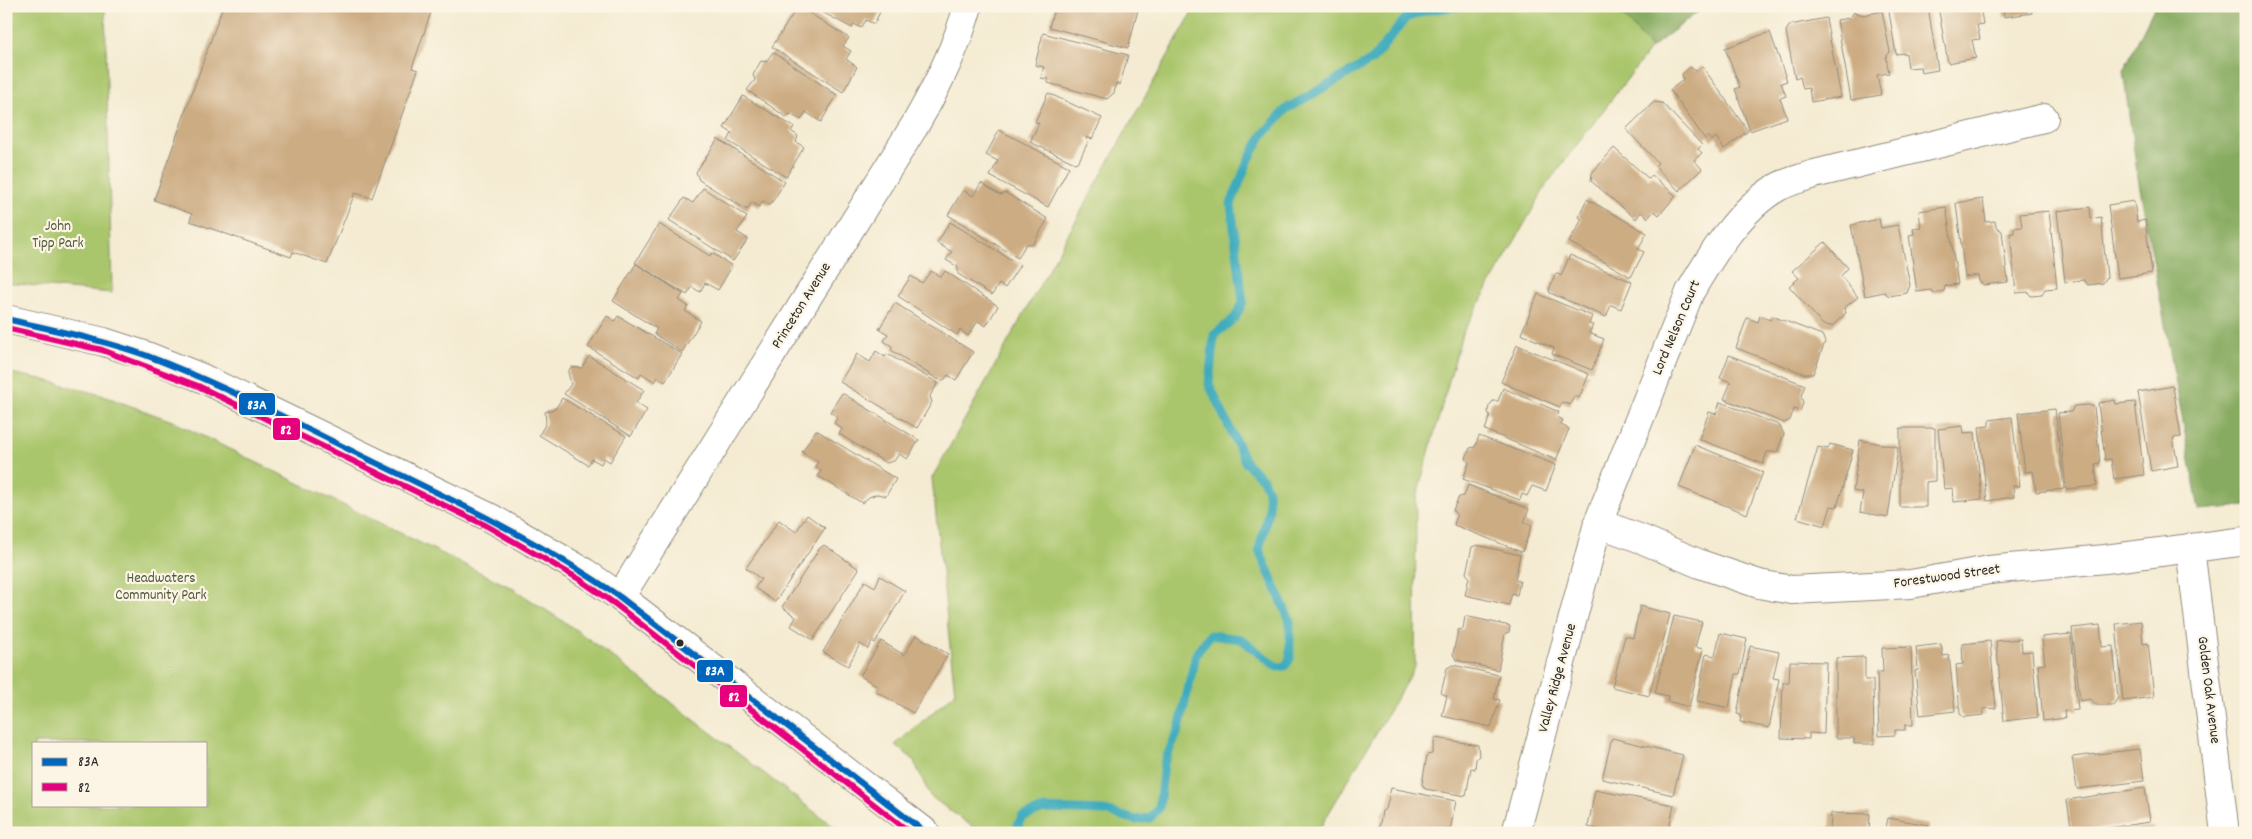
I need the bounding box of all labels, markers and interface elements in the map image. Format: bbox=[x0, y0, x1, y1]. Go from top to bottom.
park label: John Tipp Park bbox=[32, 216, 84, 255]
street label: Princeton Avenue bbox=[767, 258, 838, 354]
street label: Lord Nelson Court bbox=[1647, 277, 1707, 379]
line badge: 83A bbox=[238, 392, 276, 416]
text: 83A bbox=[247, 396, 267, 416]
line badge: 82 bbox=[272, 417, 301, 441]
text: 82 bbox=[280, 421, 292, 441]
street label: Forestwood Street bbox=[1892, 559, 2002, 595]
park label: Headwaters Community Park bbox=[115, 568, 207, 607]
street label: Valley Ridge Avenue bbox=[1533, 621, 1583, 735]
street label: Golden Oak Avenue bbox=[2190, 635, 2226, 745]
unlabelled marker bbox=[675, 638, 685, 648]
line badge: 83A bbox=[696, 659, 734, 683]
text: 83A bbox=[705, 662, 725, 682]
line badge: 82 bbox=[719, 684, 748, 708]
text: 82 bbox=[728, 688, 740, 708]
legend bbox=[32, 742, 208, 806]
text: 83A bbox=[78, 752, 99, 774]
text: 82 bbox=[78, 778, 91, 800]

